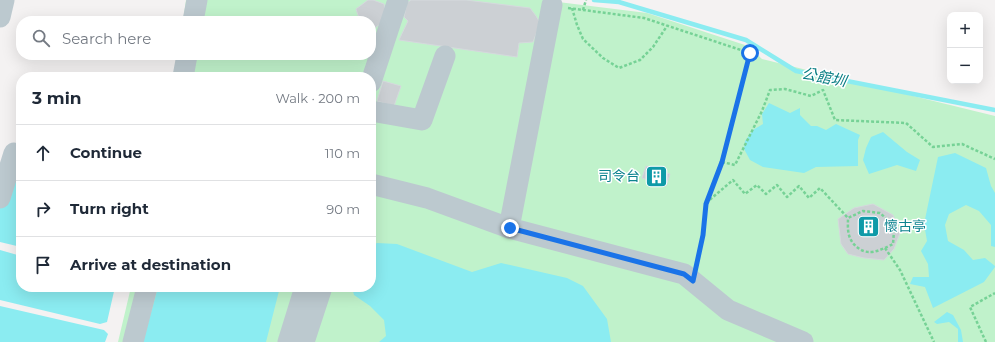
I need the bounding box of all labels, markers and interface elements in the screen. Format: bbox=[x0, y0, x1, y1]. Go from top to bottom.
map controls bbox=[947, 12, 983, 84]
button: + bbox=[947, 12, 983, 48]
search box bbox=[16, 16, 376, 60]
icon: search bbox=[30, 27, 52, 49]
text: Search here bbox=[62, 29, 151, 48]
route start bbox=[741, 44, 759, 62]
button: − bbox=[947, 48, 983, 84]
water label: 公館圳 bbox=[800, 63, 850, 91]
text: 3 min bbox=[32, 88, 82, 108]
text: Walk · 200 m bbox=[275, 90, 360, 106]
icon: ahead bbox=[32, 142, 54, 164]
text: Continue bbox=[70, 143, 142, 162]
text: 110 m bbox=[325, 145, 360, 161]
building icon: 司令台 bbox=[643, 163, 669, 189]
place label: 司令台 bbox=[598, 167, 640, 185]
icon: right bbox=[32, 198, 54, 220]
text: Turn right bbox=[70, 199, 149, 218]
text: 90 m bbox=[326, 201, 360, 217]
building icon: 懷古亭 bbox=[855, 213, 881, 239]
place label: 懷古亭 bbox=[884, 217, 926, 235]
route end bbox=[501, 219, 519, 237]
icon: arrive bbox=[32, 254, 54, 276]
text: Arrive at destination bbox=[70, 255, 231, 274]

